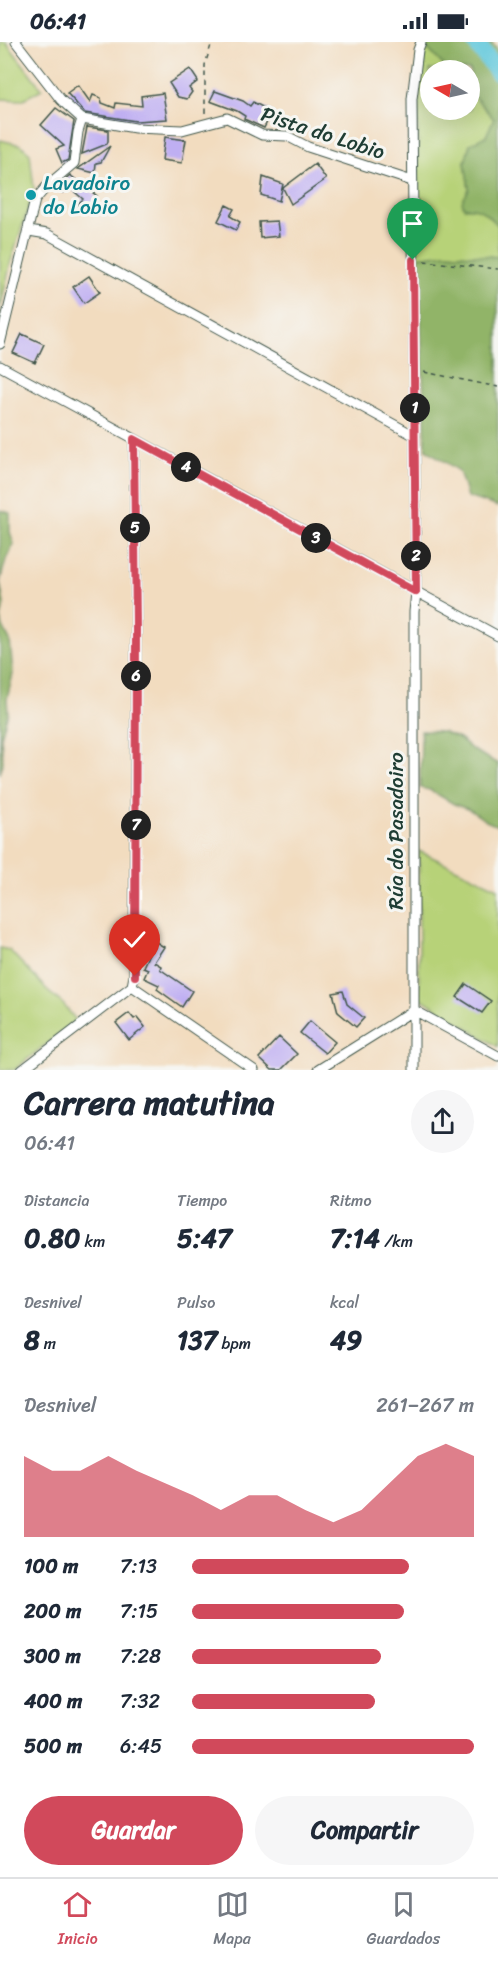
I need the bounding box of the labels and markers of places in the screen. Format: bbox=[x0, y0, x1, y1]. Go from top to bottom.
place label: Lavadoiro do Lobio bbox=[43, 164, 130, 226]
marker: Lavadoiro do Lobio bbox=[24, 188, 38, 202]
pin bbox=[387, 198, 438, 260]
pin: 1 bbox=[400, 393, 430, 423]
pin: 4 bbox=[171, 452, 201, 482]
pin: 5 bbox=[120, 513, 150, 543]
pin: 3 bbox=[301, 523, 331, 553]
pin: 2 bbox=[401, 541, 431, 571]
pin: 6 bbox=[121, 661, 151, 691]
pin: 7 bbox=[121, 810, 151, 840]
pin bbox=[109, 914, 160, 976]

